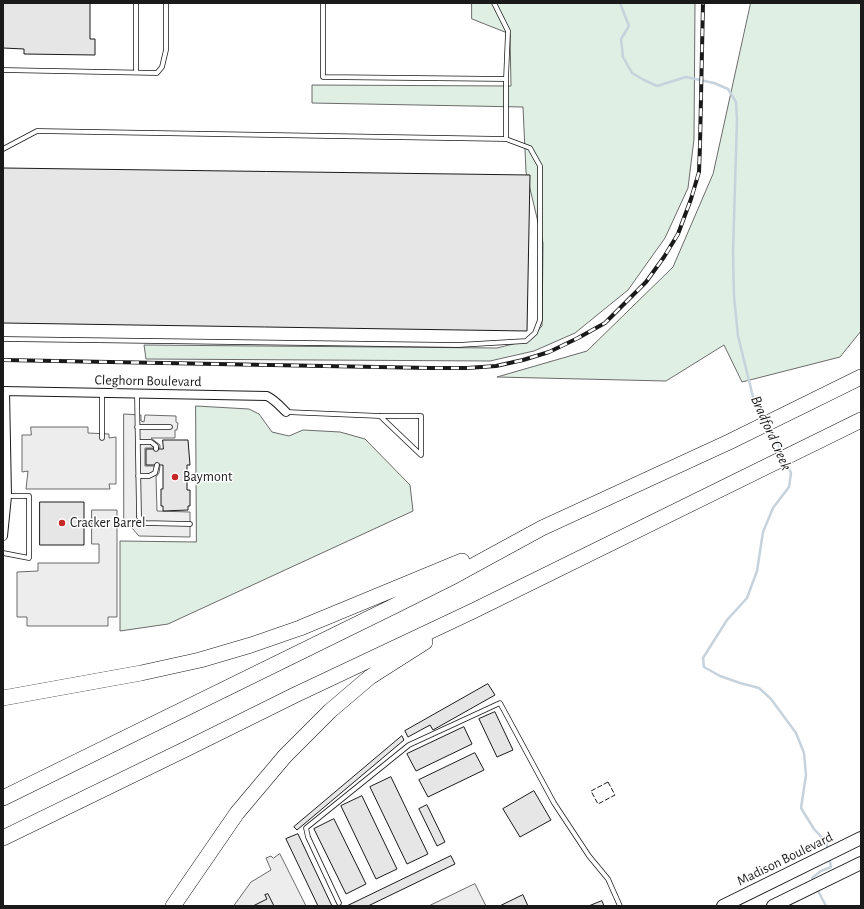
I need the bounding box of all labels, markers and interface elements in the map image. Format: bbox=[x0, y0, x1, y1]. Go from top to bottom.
street label: Cleghorn Boulevard bbox=[94, 372, 202, 390]
water label: Bradford Creek bbox=[747, 393, 795, 473]
place label: Baymont bbox=[183, 469, 232, 485]
marker: Baymont bbox=[170, 472, 180, 482]
place label: Cracker Barrel bbox=[70, 515, 145, 531]
marker: Cracker Barrel bbox=[57, 518, 67, 528]
street label: Madison Boulevard bbox=[734, 829, 836, 889]

